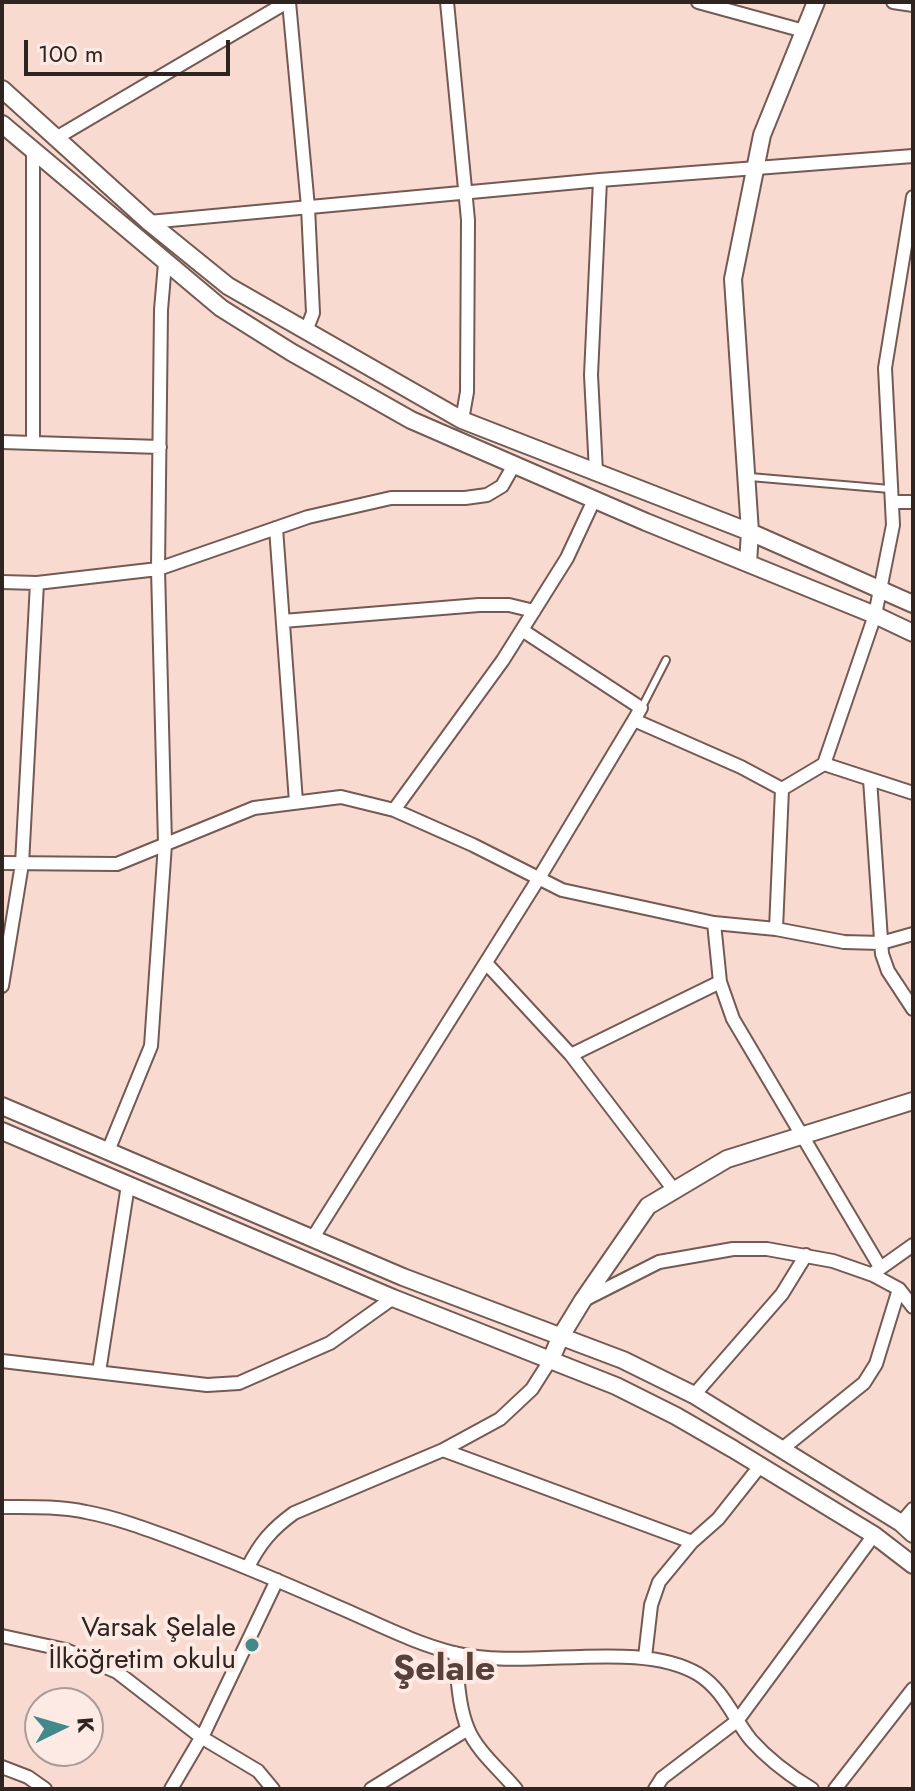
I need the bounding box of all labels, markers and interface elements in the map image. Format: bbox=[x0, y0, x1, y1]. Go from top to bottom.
scale bar bbox=[28, 24, 234, 74]
text: 100 m bbox=[38, 36, 104, 71]
place label: Varsak Şelale İlköğretim okulu bbox=[49, 1612, 236, 1678]
marker: Varsak Şelale İlköğretim okulu bbox=[243, 1636, 261, 1654]
district label: Şelale bbox=[393, 1649, 495, 1693]
north arrow bbox=[24, 1687, 104, 1767]
text: K bbox=[69, 1716, 103, 1734]

